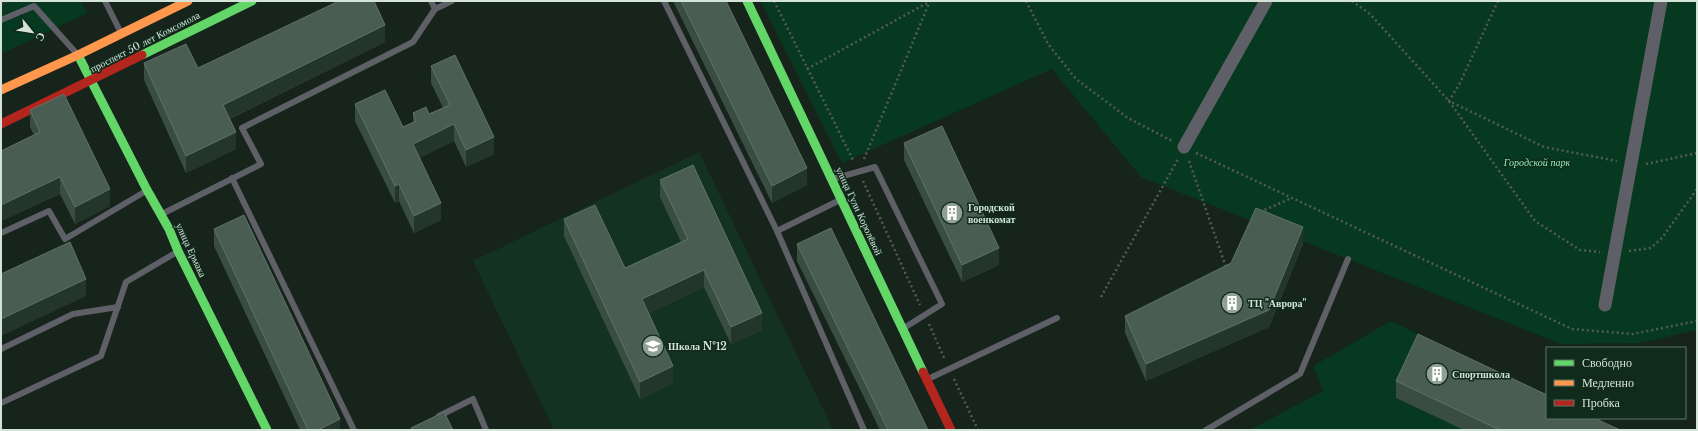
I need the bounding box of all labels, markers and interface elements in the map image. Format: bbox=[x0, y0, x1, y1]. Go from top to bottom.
street label: проспект 50 лет Комсомола bbox=[88, 8, 203, 75]
north arrow bbox=[12, 12, 52, 52]
text: С bbox=[33, 30, 49, 44]
park label: Городской парк bbox=[1503, 156, 1570, 169]
street label: улица Гули Королёвой bbox=[833, 165, 885, 258]
building icon: Городской военкомат bbox=[939, 200, 965, 226]
place label: Городской военкомат bbox=[968, 201, 1015, 226]
street label: улица Ермака bbox=[173, 221, 209, 280]
building icon: ТЦ "Аврора" bbox=[1219, 290, 1245, 316]
place label: ТЦ "Аврора" bbox=[1248, 297, 1307, 310]
school or university icon: Школа №12 bbox=[640, 333, 666, 359]
place label: Школа №12 bbox=[668, 340, 727, 353]
legend bbox=[1546, 347, 1686, 419]
text: Свободно bbox=[1582, 355, 1632, 370]
building icon: Спортшкола bbox=[1424, 361, 1450, 387]
place label: Спортшкола bbox=[1452, 368, 1510, 381]
text: Медленно bbox=[1582, 375, 1634, 390]
text: Пробка bbox=[1582, 395, 1620, 410]

